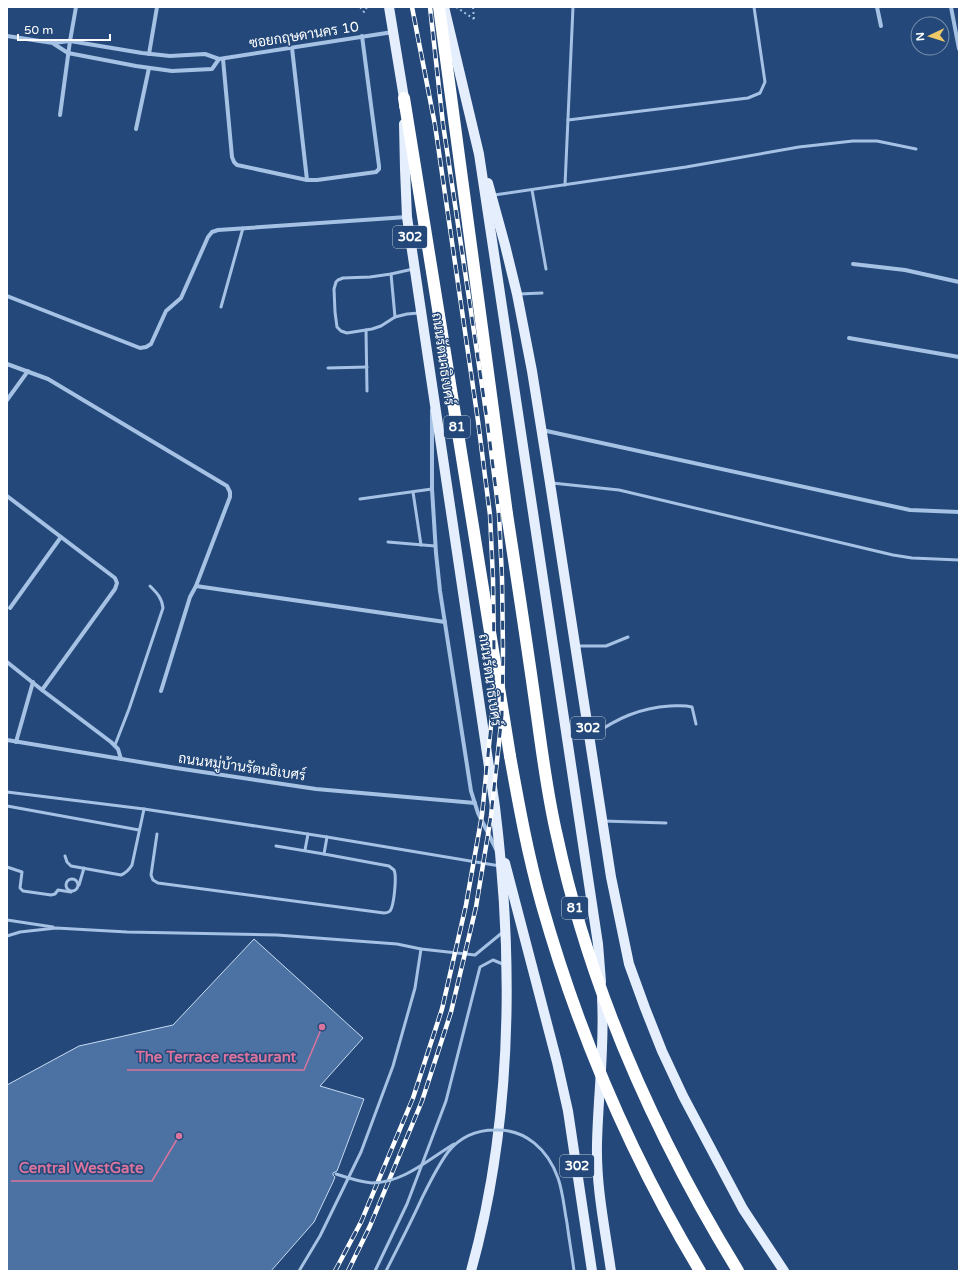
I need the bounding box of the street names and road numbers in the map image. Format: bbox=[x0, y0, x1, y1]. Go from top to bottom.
street label: ซอยกฤษดานคร 10 bbox=[248, 18, 360, 52]
road number: 302 bbox=[393, 226, 427, 248]
street label: ถนนรัตนาธิเบศร์ bbox=[428, 312, 459, 407]
road number: 81 bbox=[444, 416, 470, 438]
street label: ถนนรัตนาธิเบศร์ bbox=[475, 633, 506, 728]
road number: 302 bbox=[571, 717, 605, 739]
street label: ถนนหมู่บ้านรัตนธิเบศร์ bbox=[177, 749, 307, 785]
road number: 81 bbox=[562, 897, 588, 919]
road number: 302 bbox=[560, 1155, 594, 1177]

